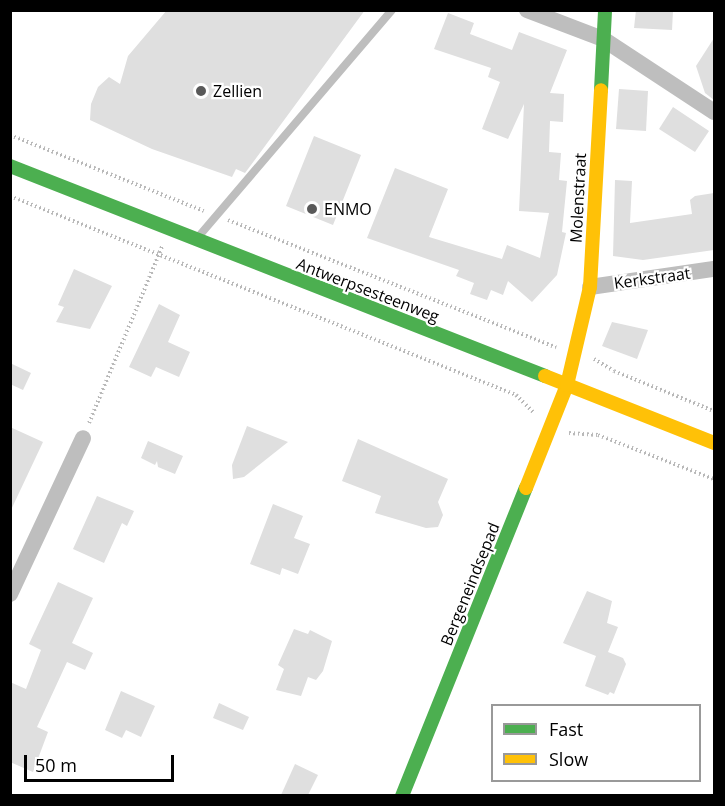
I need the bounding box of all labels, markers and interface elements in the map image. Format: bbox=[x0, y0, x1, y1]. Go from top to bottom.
place label: Zellien bbox=[213, 81, 262, 101]
marker: Zellien bbox=[194, 84, 208, 98]
street label: Molenstraat bbox=[566, 152, 590, 244]
place label: ENMO bbox=[324, 199, 372, 219]
marker: ENMO bbox=[305, 202, 319, 216]
street label: Antwerpsesteenweg bbox=[294, 254, 442, 326]
street label: Kerkstraat bbox=[612, 263, 692, 293]
street label: Bergeneindsepad bbox=[437, 520, 503, 648]
legend bbox=[491, 704, 701, 782]
text: Fast bbox=[549, 717, 583, 741]
scale bar bbox=[27, 743, 177, 781]
text: Slow bbox=[549, 747, 588, 771]
text: 50 m bbox=[35, 753, 77, 777]

